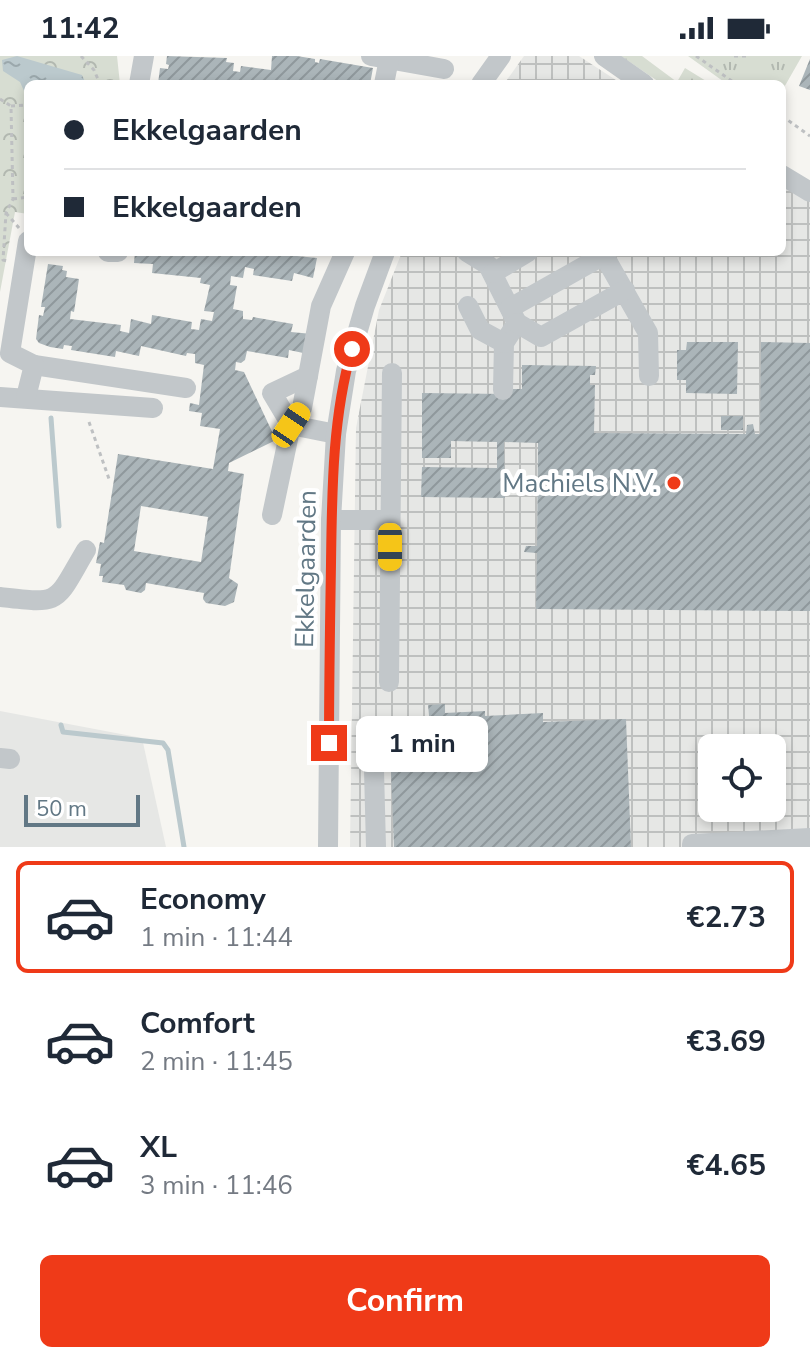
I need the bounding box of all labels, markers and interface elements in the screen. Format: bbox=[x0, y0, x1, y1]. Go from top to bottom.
text: 11:42 bbox=[40, 8, 119, 49]
text: Ekkelgaarden bbox=[112, 110, 302, 151]
text: Ekkelgaarden bbox=[112, 187, 302, 228]
route start bbox=[334, 331, 370, 367]
car bbox=[268, 398, 314, 452]
place label: Machiels N.V. bbox=[502, 466, 658, 501]
marker: Machiels N.V. bbox=[665, 474, 683, 492]
street label: Ekkelgaarden bbox=[287, 490, 325, 648]
car bbox=[378, 523, 402, 571]
callout: 1 min bbox=[357, 715, 489, 771]
route end bbox=[311, 725, 347, 761]
text: 1 min bbox=[388, 726, 456, 761]
map controls bbox=[698, 734, 786, 822]
button: locate bbox=[698, 734, 786, 822]
scale bar bbox=[24, 791, 140, 827]
text: 50 m bbox=[36, 794, 87, 824]
text: Economy bbox=[140, 879, 266, 920]
icon: car bbox=[44, 881, 116, 953]
text: €2.73 bbox=[687, 897, 766, 938]
text: 1 min · 11:44 bbox=[140, 920, 293, 955]
text: Comfort bbox=[140, 1003, 255, 1044]
icon: car bbox=[44, 1005, 116, 1077]
text: €3.69 bbox=[687, 1021, 766, 1062]
text: 2 min · 11:45 bbox=[140, 1044, 293, 1079]
text: XL bbox=[140, 1127, 177, 1168]
icon: car bbox=[44, 1129, 116, 1201]
text: €4.65 bbox=[687, 1145, 766, 1186]
text: 3 min · 11:46 bbox=[140, 1168, 293, 1203]
button: Confirm bbox=[40, 1255, 770, 1347]

